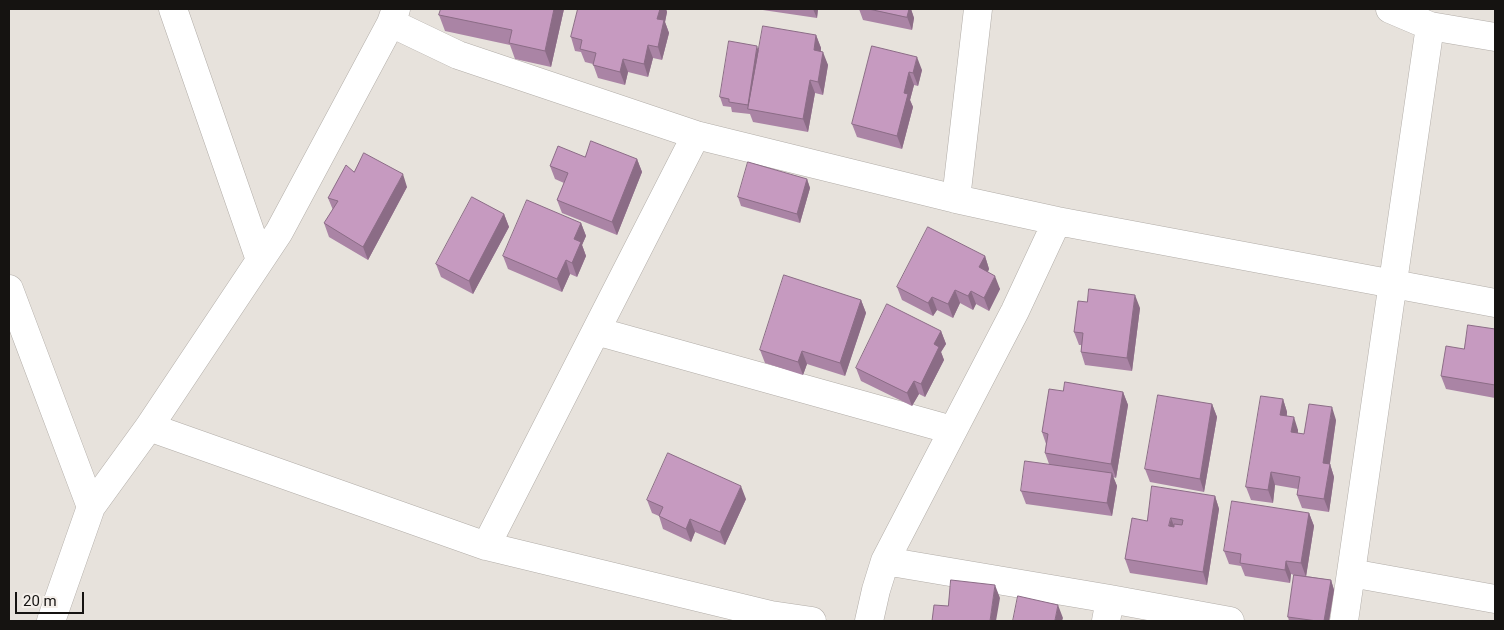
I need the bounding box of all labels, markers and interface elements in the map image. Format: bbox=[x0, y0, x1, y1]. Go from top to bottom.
scale bar bbox=[18, 582, 86, 614]
text: 20 m bbox=[23, 592, 57, 610]

